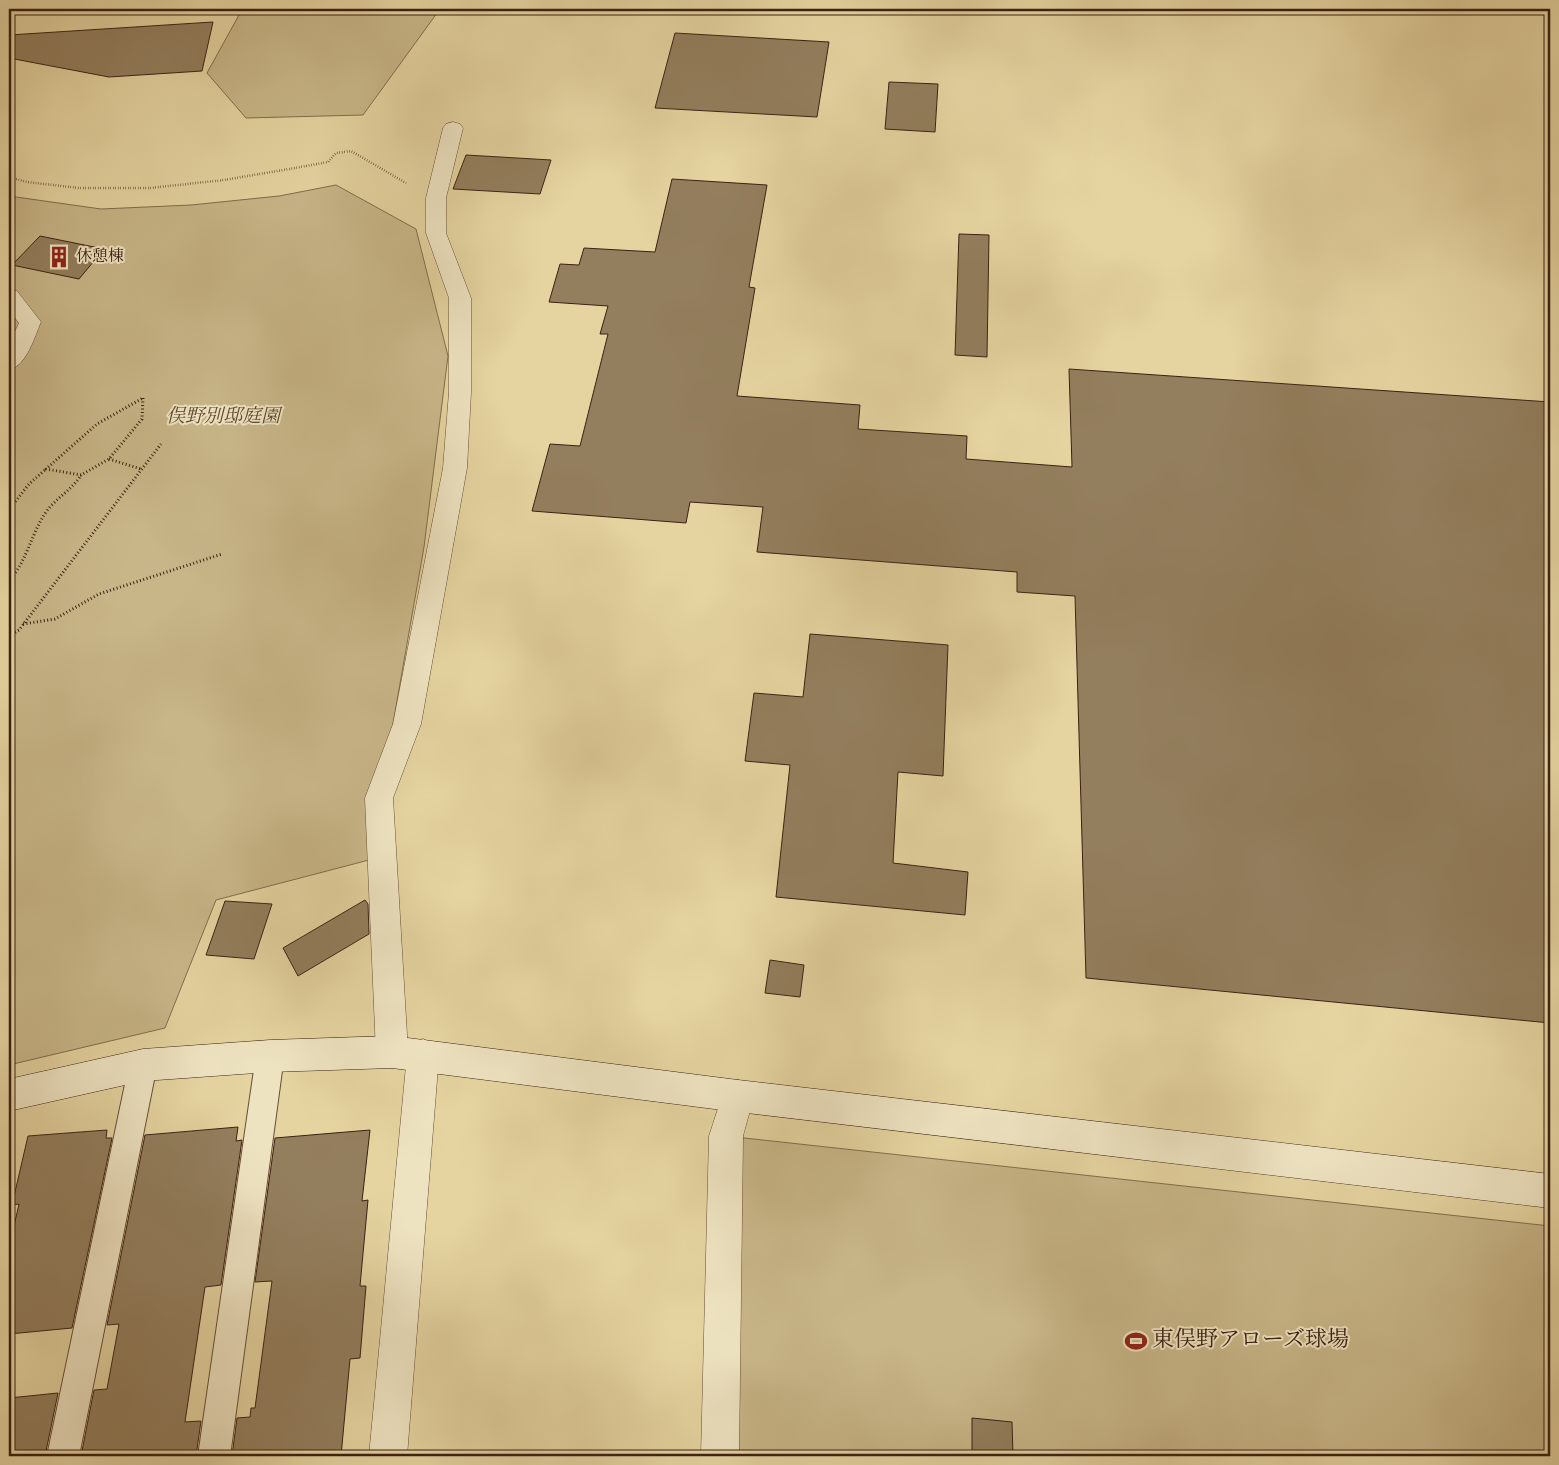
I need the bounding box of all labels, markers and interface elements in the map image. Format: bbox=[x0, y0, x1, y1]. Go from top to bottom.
building icon: 休憩棟 bbox=[46, 244, 72, 270]
place label: 休憩棟 bbox=[76, 246, 124, 269]
park label: 俣野別邸庭園 bbox=[166, 404, 283, 431]
place label: 東俣野アローズ球場 bbox=[1152, 1325, 1349, 1357]
sports icon: 東俣野アローズ球場 bbox=[1123, 1328, 1149, 1354]

